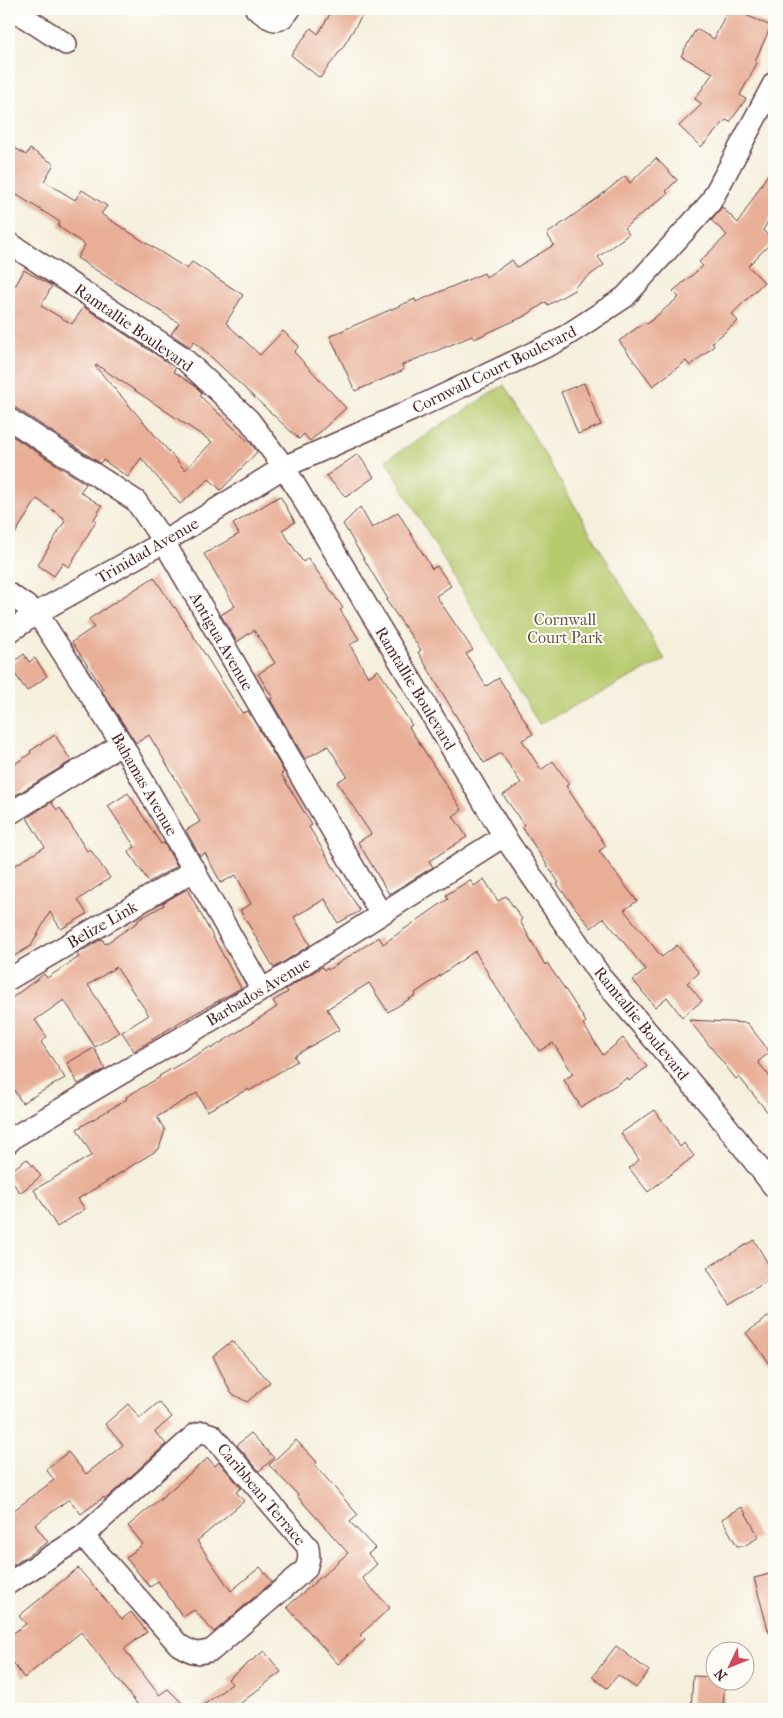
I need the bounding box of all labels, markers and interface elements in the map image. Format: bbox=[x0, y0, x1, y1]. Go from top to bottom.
street label: Ramtallie Boulevard bbox=[71, 279, 197, 376]
street label: Cornwall Court Boulevard bbox=[409, 321, 579, 417]
street label: Trinidad Avenue bbox=[93, 513, 202, 587]
street label: Antigua Avenue bbox=[185, 588, 257, 694]
park label: Cornwall Court Park bbox=[527, 610, 604, 647]
street label: Ramtallie Boulevard bbox=[371, 623, 460, 754]
street label: Bahamas Avenue bbox=[107, 729, 182, 839]
street label: Belize Link bbox=[64, 896, 141, 952]
street label: Barbados Avenue bbox=[203, 953, 314, 1030]
street label: Ramtallie Boulevard bbox=[590, 963, 693, 1084]
street label: Caribbean Terrace bbox=[213, 1439, 310, 1549]
north arrow bbox=[706, 1640, 756, 1690]
text: N bbox=[711, 1665, 731, 1684]

